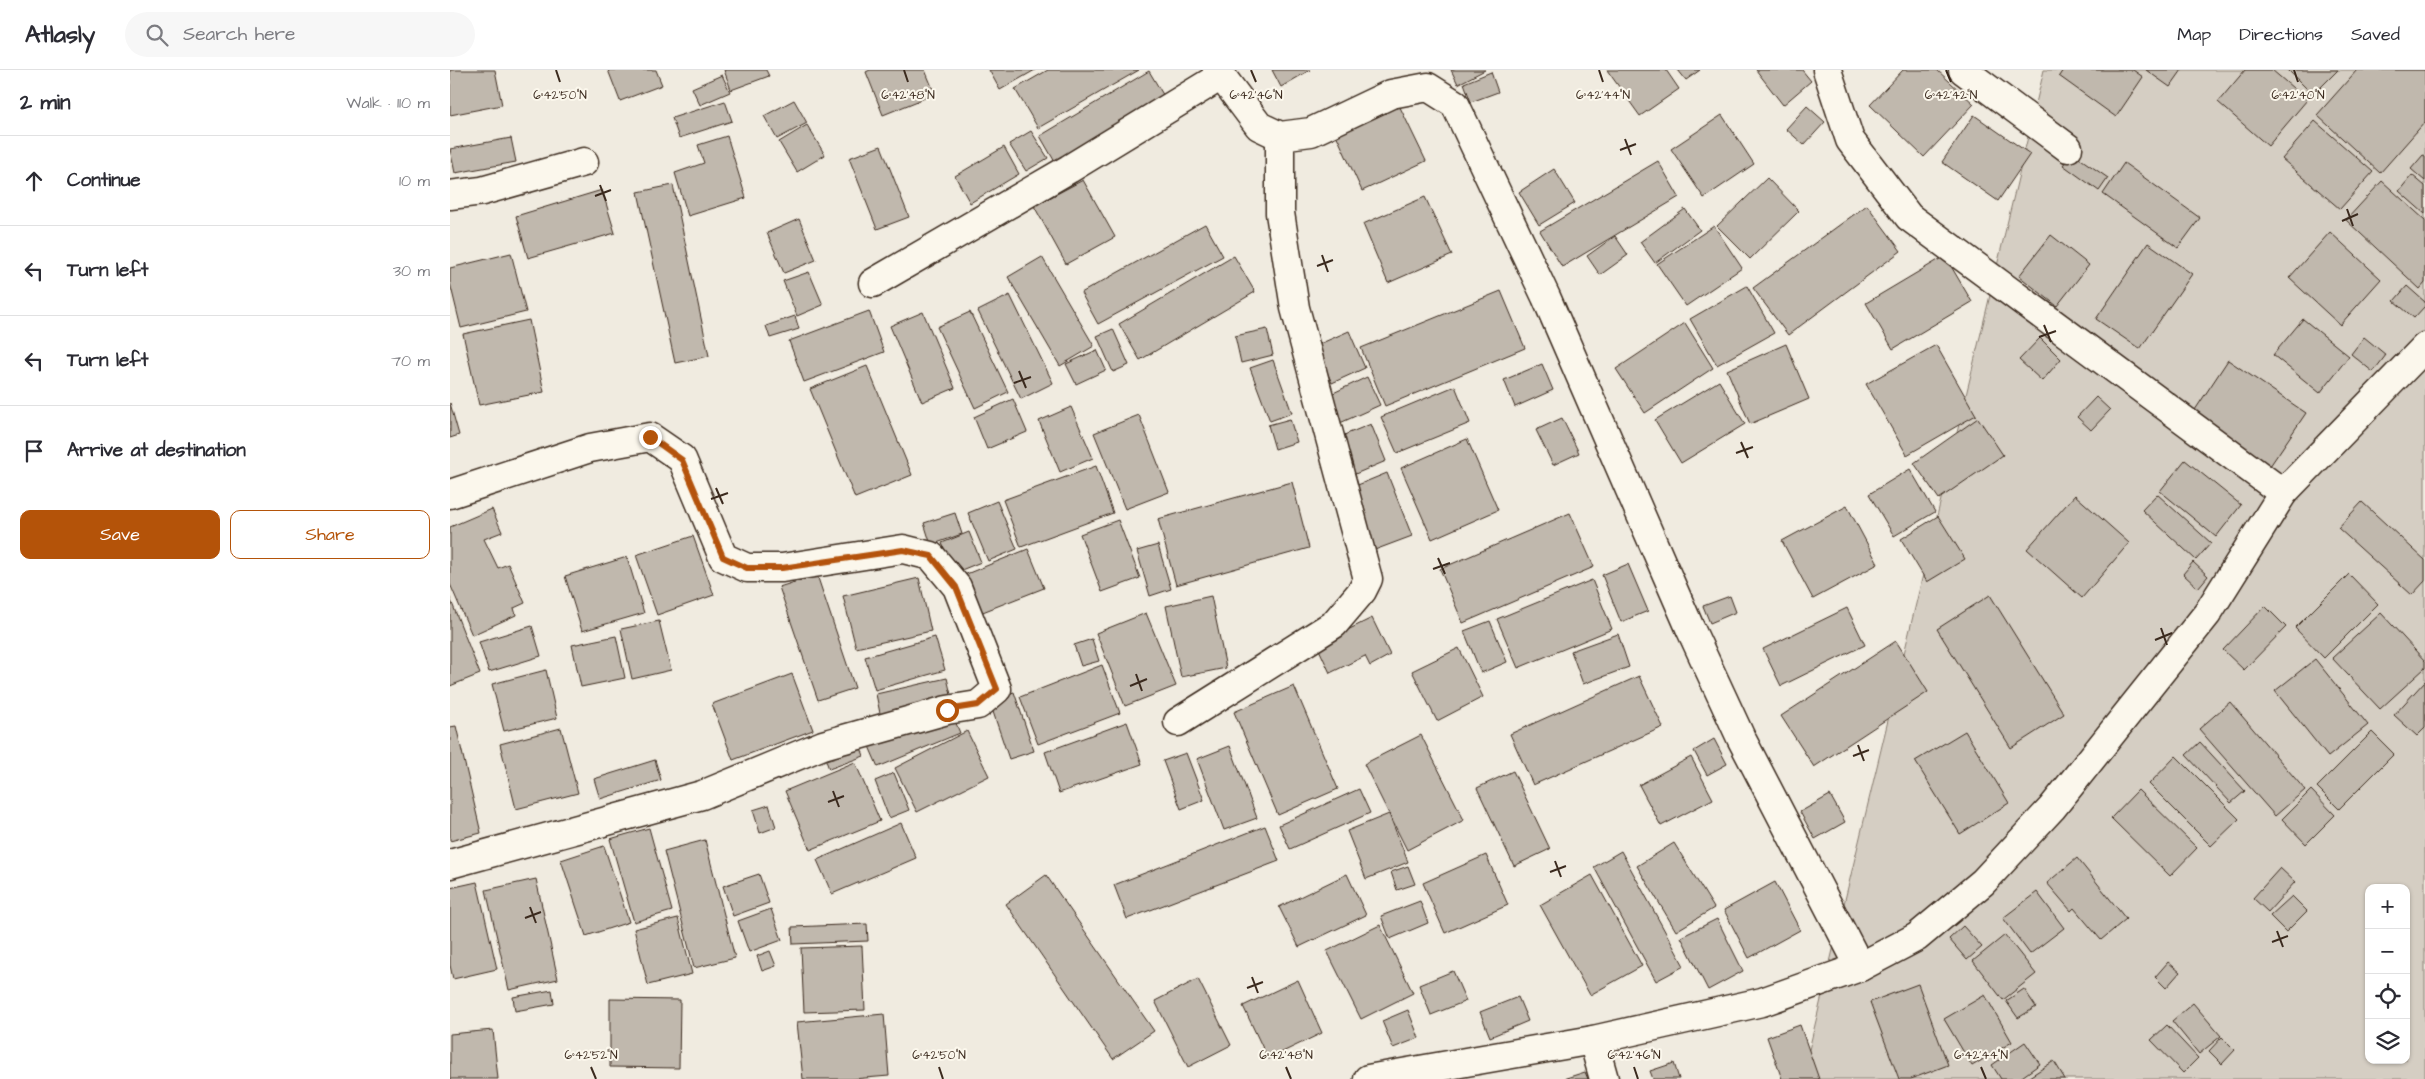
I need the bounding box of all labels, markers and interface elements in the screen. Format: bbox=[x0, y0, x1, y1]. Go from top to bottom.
search box bbox=[125, 12, 475, 57]
text: Atlasly bbox=[25, 18, 95, 52]
icon: search bbox=[143, 21, 171, 49]
text: Search here bbox=[183, 21, 295, 48]
text: Map bbox=[2177, 22, 2211, 47]
text: Directions bbox=[2239, 22, 2323, 47]
text: Saved bbox=[2351, 22, 2400, 47]
text: 6°42'50"N bbox=[533, 87, 587, 104]
text: 6°42'48"N bbox=[881, 87, 935, 104]
text: 6°42'46"N bbox=[1229, 87, 1283, 104]
text: 6°42'44"N bbox=[1576, 87, 1630, 104]
text: 6°42'42"N bbox=[1925, 87, 1978, 104]
text: 6°42'40"N bbox=[2271, 87, 2325, 104]
text: 2 min bbox=[20, 88, 70, 117]
text: Walk · 110 m bbox=[346, 92, 430, 114]
icon: ahead bbox=[20, 167, 48, 195]
text: Continue bbox=[67, 167, 141, 194]
text: 10 m bbox=[399, 170, 430, 192]
icon: left bbox=[20, 257, 48, 285]
text: Turn left bbox=[67, 257, 148, 284]
text: 30 m bbox=[393, 260, 430, 282]
icon: left bbox=[20, 347, 48, 375]
text: Turn left bbox=[67, 347, 148, 374]
text: 70 m bbox=[391, 350, 430, 372]
route end bbox=[639, 426, 662, 449]
icon: arrive bbox=[20, 437, 48, 465]
text: Arrive at destination bbox=[67, 437, 246, 464]
button: Save bbox=[20, 510, 220, 559]
button: Share bbox=[230, 510, 430, 559]
route start bbox=[936, 699, 959, 722]
map controls bbox=[2365, 884, 2410, 1064]
button: + bbox=[2365, 884, 2410, 929]
button: − bbox=[2365, 929, 2410, 974]
button: locate bbox=[2365, 974, 2410, 1019]
button: layers bbox=[2365, 1019, 2410, 1064]
text: 6°42'52"N bbox=[565, 1047, 618, 1064]
text: 6°42'50"N bbox=[912, 1047, 966, 1064]
text: 6°42'48"N bbox=[1259, 1047, 1313, 1064]
text: 6°42'46"N bbox=[1607, 1047, 1661, 1064]
text: 6°42'44"N bbox=[1954, 1047, 2008, 1064]

